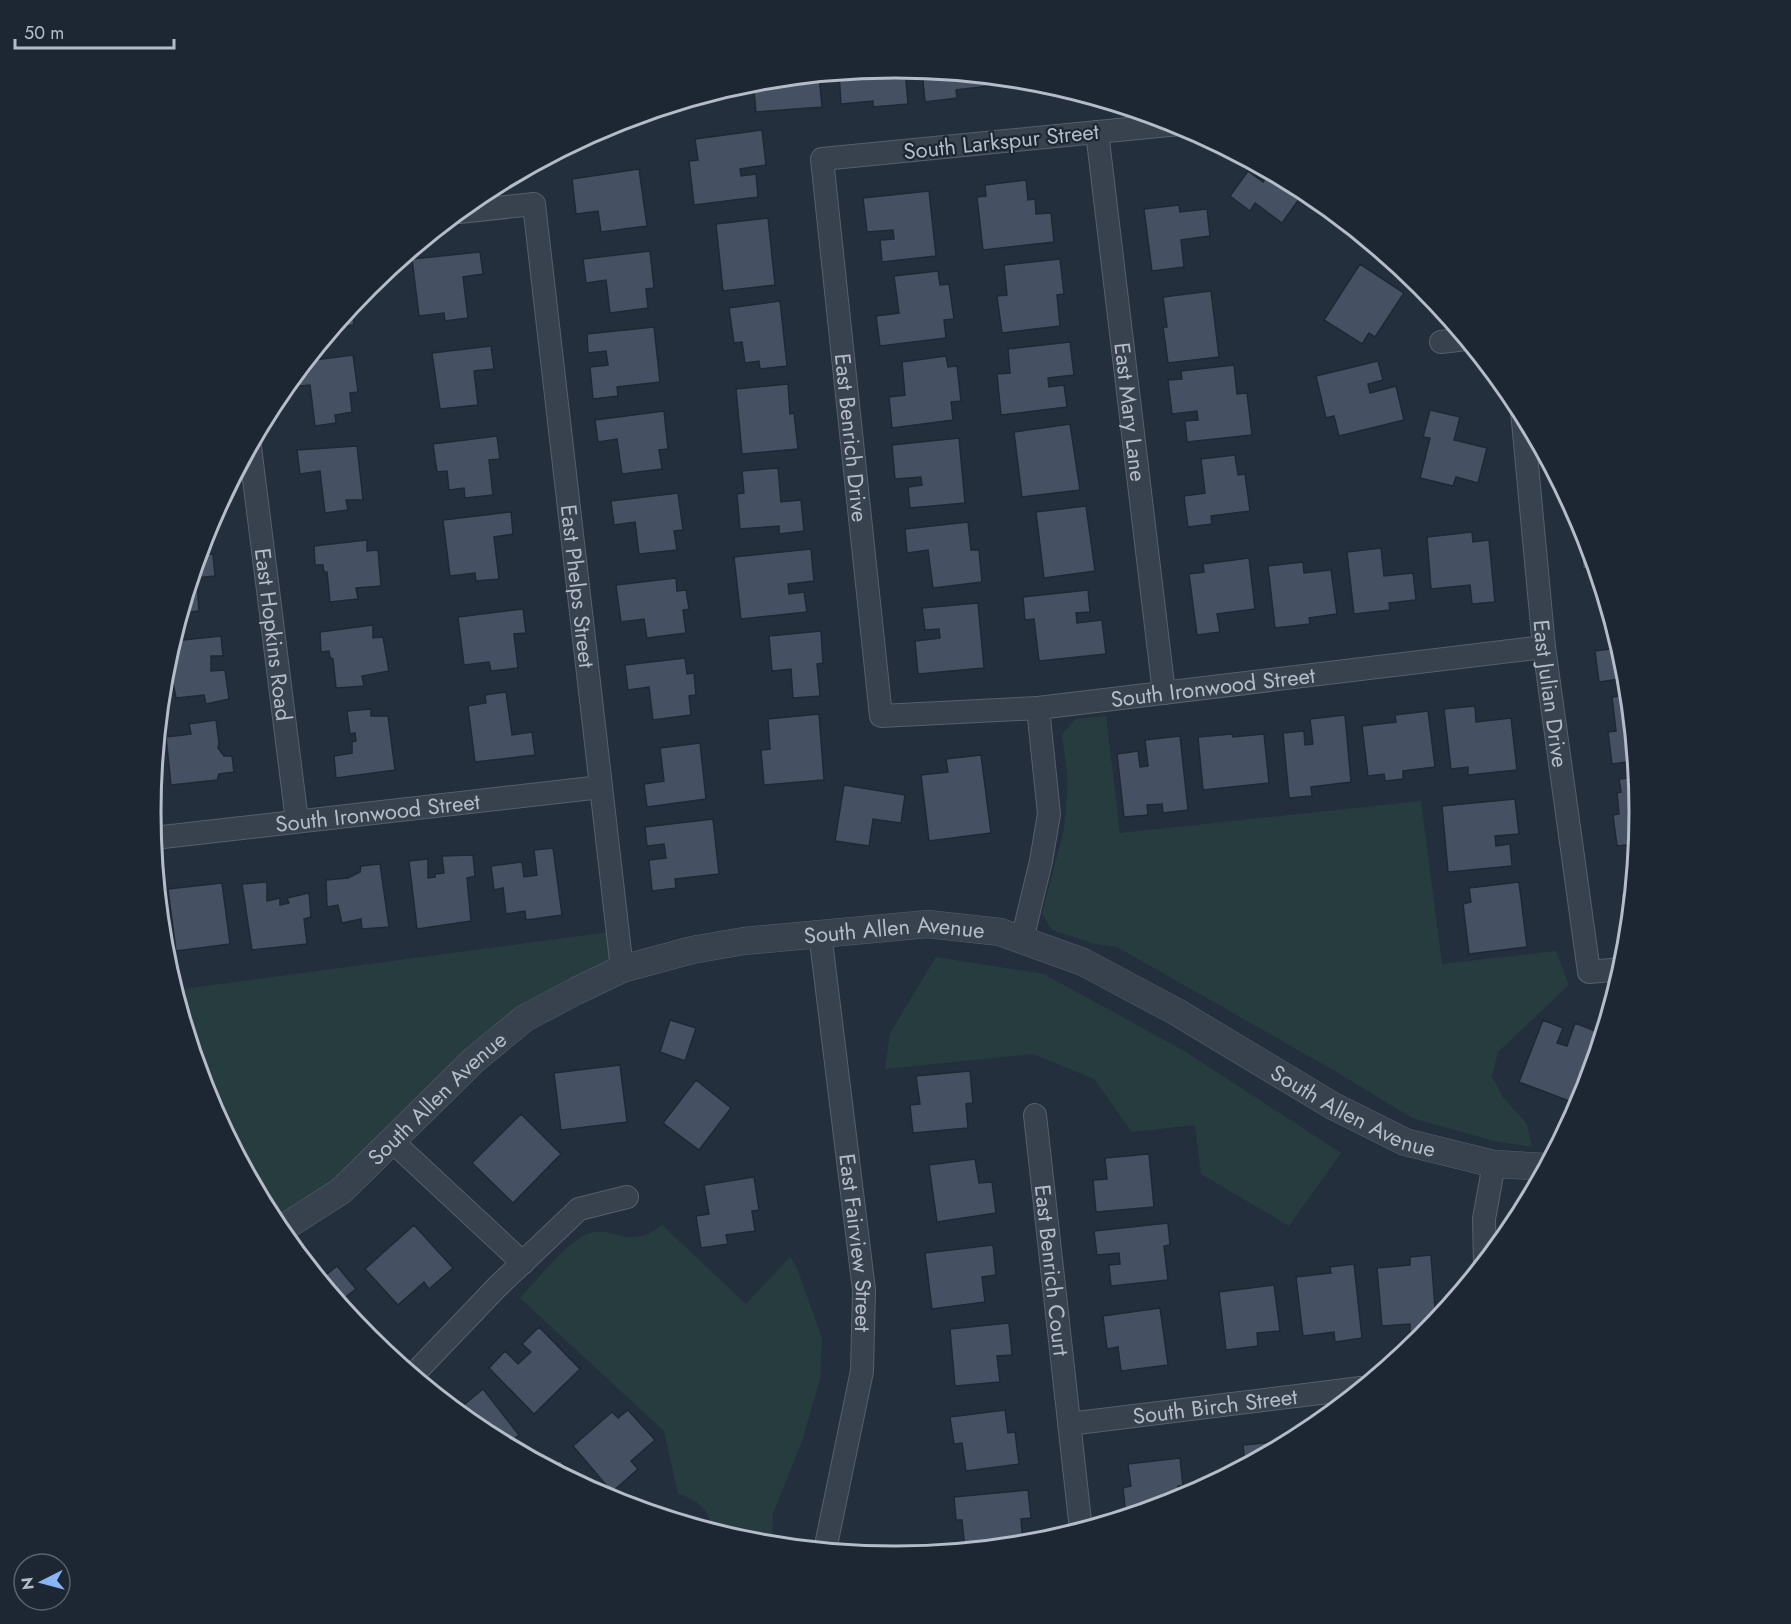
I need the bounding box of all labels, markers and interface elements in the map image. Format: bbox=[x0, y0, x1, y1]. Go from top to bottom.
scale bar bbox=[15, 12, 174, 50]
text: 50 m bbox=[24, 20, 64, 46]
street label: South Larkspur Street bbox=[902, 115, 1101, 167]
street label: East Mary Lane bbox=[1106, 341, 1155, 483]
street label: East Benrich Drive bbox=[827, 352, 876, 524]
street label: East Phelps Street bbox=[553, 503, 603, 670]
street label: East Hopkins Road bbox=[247, 546, 300, 723]
street label: East Julian Drive bbox=[1526, 618, 1576, 769]
street label: South Ironwood Street bbox=[1109, 659, 1317, 715]
street label: South Ironwood Street bbox=[274, 785, 482, 840]
street label: South Allen Avenue bbox=[802, 908, 986, 951]
street label: South Allen Avenue bbox=[360, 1024, 513, 1172]
street label: South Allen Avenue bbox=[1265, 1056, 1439, 1165]
street label: East Fairview Street bbox=[831, 1152, 880, 1333]
street label: East Benrich Court bbox=[1027, 1183, 1078, 1358]
street label: South Birch Street bbox=[1131, 1380, 1300, 1432]
north arrow bbox=[12, 1552, 72, 1612]
text: N bbox=[15, 1576, 40, 1591]

